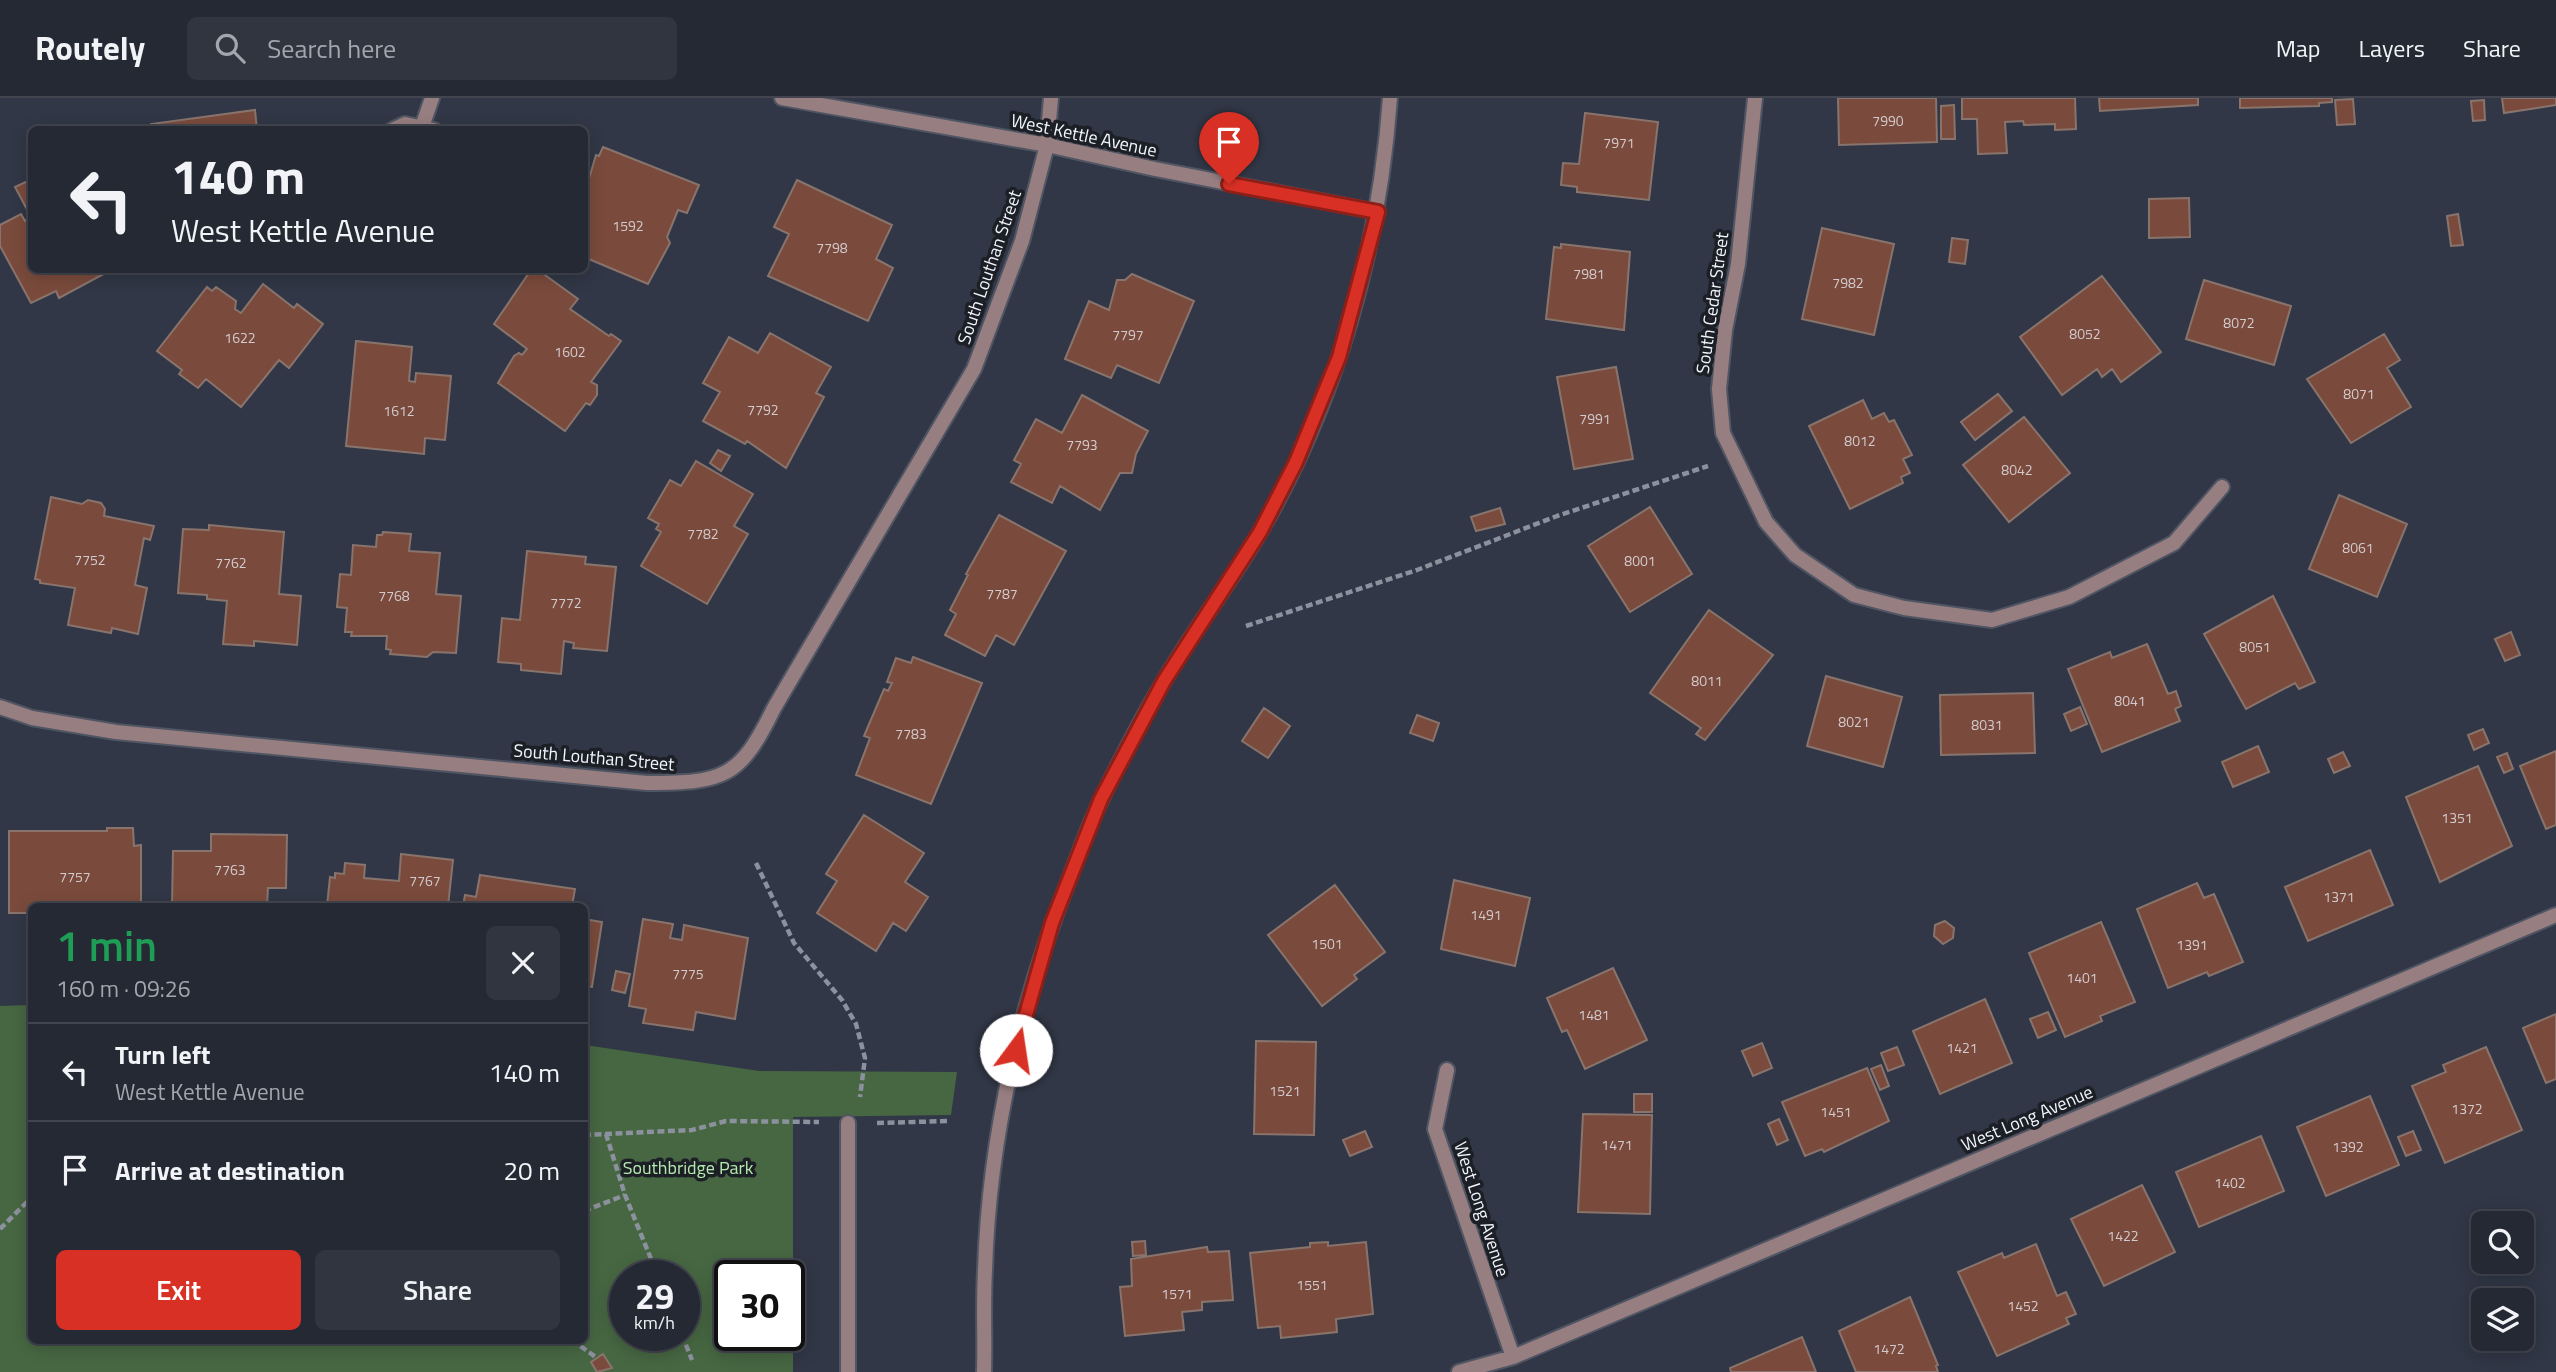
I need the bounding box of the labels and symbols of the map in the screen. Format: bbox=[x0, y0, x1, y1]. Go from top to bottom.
street label: West Kettle Avenue bbox=[1009, 106, 1159, 164]
house number: 7990 bbox=[1872, 110, 1904, 131]
pin bbox=[1199, 112, 1259, 184]
house number: 7971 bbox=[1603, 132, 1635, 153]
street label: South Louthan Street bbox=[950, 186, 1028, 348]
house number: 1592 bbox=[612, 215, 644, 236]
street label: South Cedar Street bbox=[1689, 230, 1735, 375]
house number: 7798 bbox=[816, 237, 848, 258]
house number: 7981 bbox=[1573, 263, 1605, 284]
house number: 7982 bbox=[1832, 272, 1864, 293]
house number: 8072 bbox=[2223, 312, 2255, 333]
house number: 8052 bbox=[2069, 323, 2101, 344]
house number: 7797 bbox=[1112, 324, 1144, 345]
house number: 1622 bbox=[224, 327, 256, 348]
house number: 1602 bbox=[554, 341, 586, 362]
house number: 8071 bbox=[2343, 383, 2375, 404]
house number: 7792 bbox=[747, 399, 779, 420]
house number: 1612 bbox=[383, 400, 415, 421]
house number: 7991 bbox=[1579, 408, 1611, 429]
house number: 8012 bbox=[1844, 430, 1876, 451]
house number: 7793 bbox=[1066, 434, 1098, 455]
house number: 8042 bbox=[2001, 459, 2033, 480]
house number: 7782 bbox=[687, 523, 719, 544]
house number: 8061 bbox=[2342, 537, 2374, 558]
house number: 7752 bbox=[74, 549, 106, 570]
house number: 8001 bbox=[1624, 550, 1656, 571]
house number: 7762 bbox=[215, 552, 247, 573]
house number: 7787 bbox=[986, 583, 1018, 604]
house number: 7768 bbox=[378, 585, 410, 606]
house number: 7772 bbox=[550, 592, 582, 613]
house number: 8051 bbox=[2239, 636, 2271, 657]
house number: 8011 bbox=[1691, 670, 1723, 691]
house number: 8041 bbox=[2114, 690, 2146, 711]
house number: 8021 bbox=[1838, 711, 1870, 732]
house number: 8031 bbox=[1971, 714, 2003, 735]
house number: 7783 bbox=[895, 723, 927, 744]
street label: South Louthan Street bbox=[512, 737, 676, 778]
house number: 1351 bbox=[2441, 807, 2473, 828]
house number: 7763 bbox=[214, 859, 246, 880]
house number: 7757 bbox=[59, 866, 91, 887]
house number: 7767 bbox=[409, 870, 441, 891]
house number: 1371 bbox=[2323, 886, 2355, 907]
house number: 1491 bbox=[1470, 904, 1502, 925]
house number: 1501 bbox=[1311, 933, 1343, 954]
house number: 1391 bbox=[2176, 934, 2208, 955]
house number: 7775 bbox=[672, 963, 704, 984]
house number: 1401 bbox=[2066, 967, 2098, 988]
house number: 1481 bbox=[1578, 1004, 1610, 1025]
position arrow bbox=[979, 1013, 1053, 1087]
house number: 1421 bbox=[1946, 1037, 1978, 1058]
street label: West Long Avenue bbox=[1957, 1078, 2097, 1158]
house number: 1521 bbox=[1269, 1080, 1301, 1101]
house number: 1372 bbox=[2451, 1098, 2483, 1119]
house number: 1451 bbox=[1820, 1101, 1852, 1122]
house number: 1471 bbox=[1601, 1134, 1633, 1155]
house number: 1392 bbox=[2332, 1136, 2364, 1157]
street label: West Long Avenue bbox=[1447, 1138, 1517, 1280]
park label: Southbridge Park bbox=[623, 1154, 754, 1181]
house number: 1402 bbox=[2214, 1172, 2246, 1193]
house number: 1422 bbox=[2107, 1225, 2139, 1246]
speed limit sign: 30 bbox=[714, 1260, 805, 1351]
house number: 1551 bbox=[1296, 1274, 1328, 1295]
house number: 1571 bbox=[1161, 1283, 1193, 1304]
house number: 1452 bbox=[2007, 1295, 2039, 1316]
house number: 1472 bbox=[1873, 1338, 1905, 1359]

